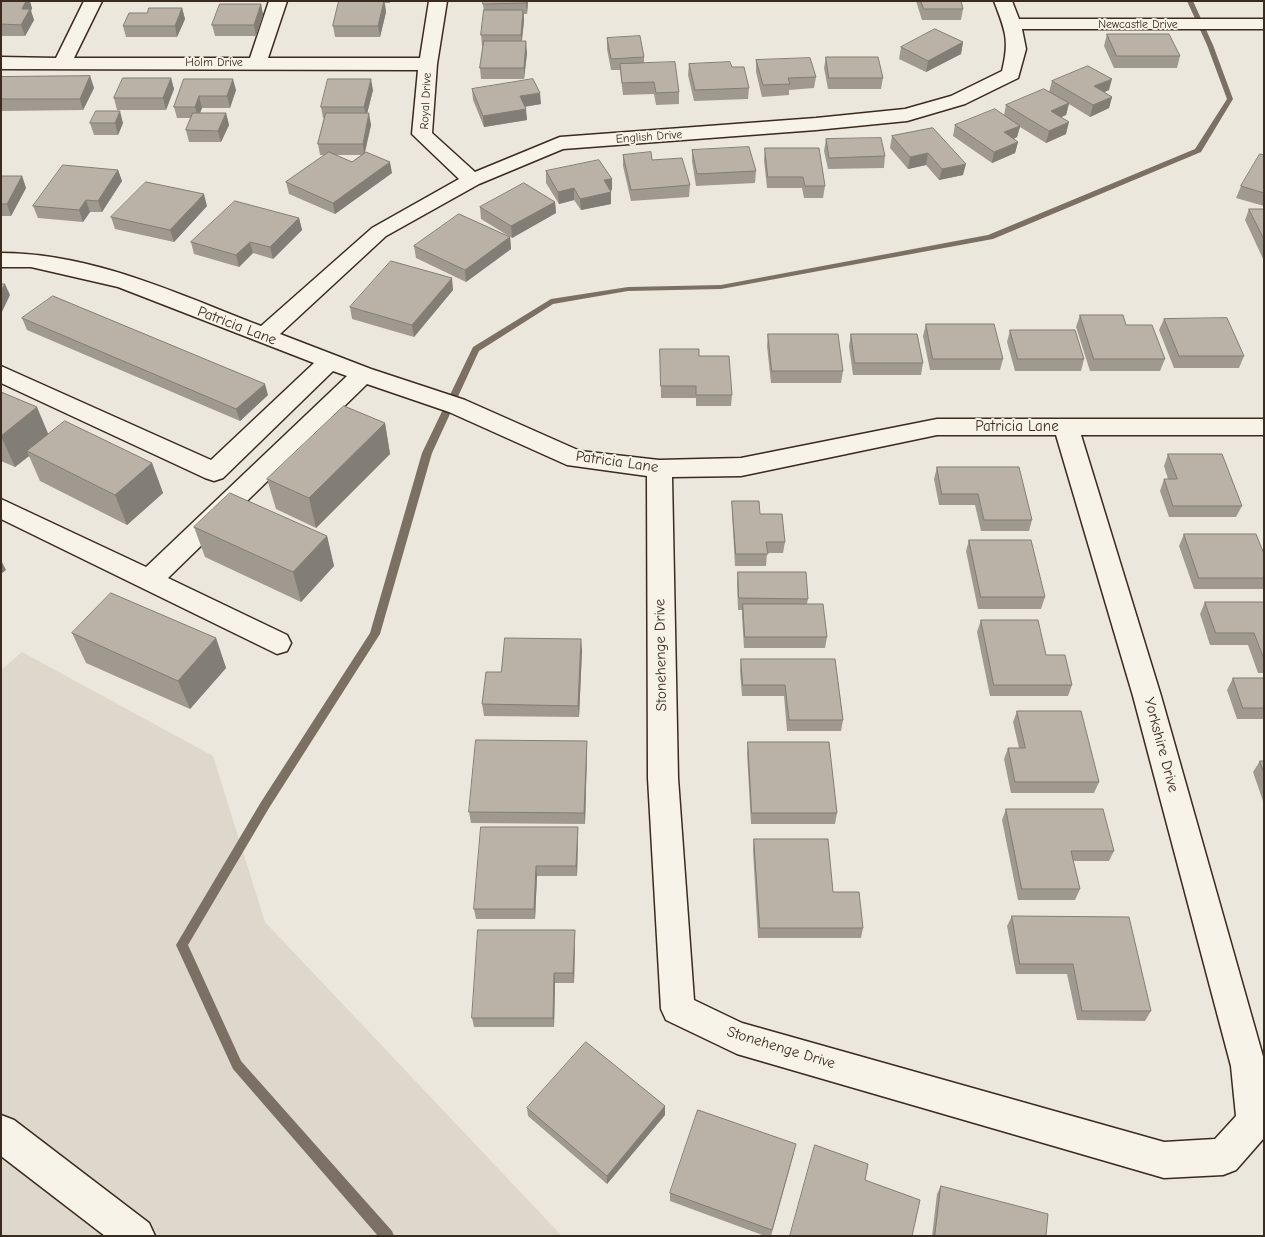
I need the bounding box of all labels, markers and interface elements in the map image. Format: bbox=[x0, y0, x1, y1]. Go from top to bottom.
street label: Newcastle Drive bbox=[1098, 18, 1178, 32]
street label: Holm Drive bbox=[185, 56, 243, 70]
street label: Royal Drive bbox=[417, 72, 435, 130]
street label: English Drive bbox=[615, 127, 683, 147]
street label: Patricia Lane bbox=[195, 303, 279, 349]
street label: Patricia Lane bbox=[975, 418, 1059, 436]
street label: Patricia Lane bbox=[574, 447, 660, 477]
street label: Stonehenge Drive bbox=[651, 599, 671, 711]
street label: Yorkshire Drive bbox=[1140, 696, 1182, 794]
street label: Stonehenge Drive bbox=[725, 1023, 837, 1073]

